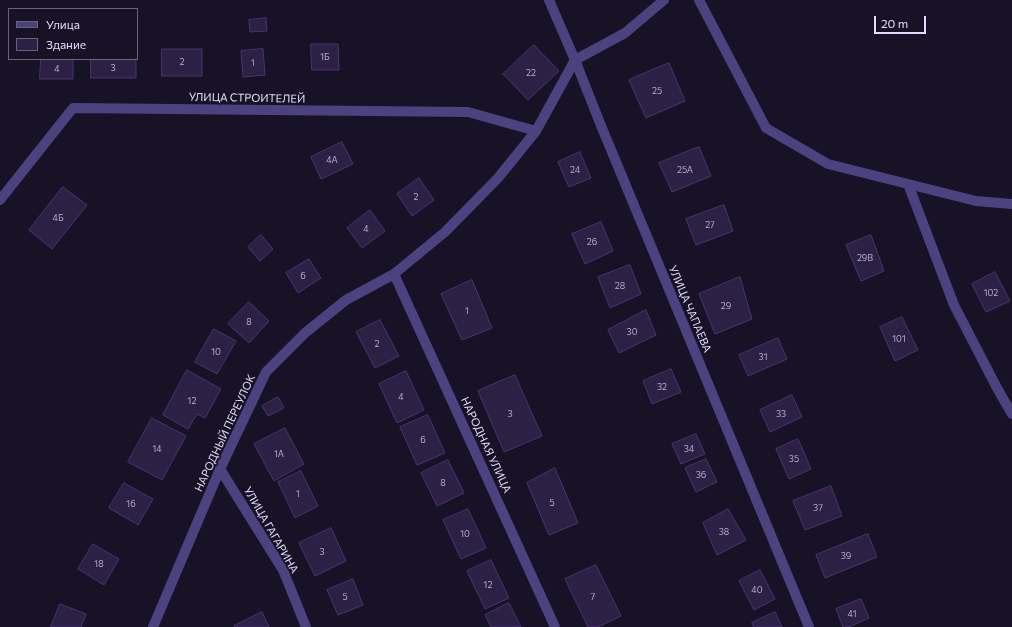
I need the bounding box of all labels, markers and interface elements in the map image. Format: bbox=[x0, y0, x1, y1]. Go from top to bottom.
legend bbox=[8, 8, 138, 60]
scale bar bbox=[876, 8, 928, 34]
text: 20 m bbox=[881, 16, 908, 30]
text: Улица bbox=[46, 17, 80, 31]
text: Здание bbox=[46, 37, 86, 51]
house number: 1Б bbox=[320, 52, 330, 62]
house number: 2 bbox=[180, 57, 184, 67]
house number: 1 bbox=[251, 58, 255, 68]
house number: 3 bbox=[110, 63, 116, 73]
house number: 4 bbox=[54, 64, 60, 74]
house number: 22 bbox=[526, 68, 536, 78]
house number: 25 bbox=[652, 86, 662, 96]
street label: УЛИЦА СТРОИТЕЛЕЙ bbox=[189, 90, 305, 106]
house number: 4А bbox=[326, 155, 338, 165]
house number: 24 bbox=[570, 165, 580, 175]
house number: 25А bbox=[677, 165, 693, 175]
house number: 2 bbox=[414, 192, 418, 202]
house number: 4Б bbox=[52, 213, 64, 223]
house number: 27 bbox=[705, 220, 715, 230]
house number: 4 bbox=[363, 224, 369, 234]
house number: 26 bbox=[587, 237, 597, 247]
house number: 29В bbox=[857, 253, 873, 263]
street label: УЛИЦА ЧАПАЕВА bbox=[666, 264, 714, 354]
house number: 6 bbox=[300, 271, 306, 281]
house number: 28 bbox=[615, 281, 625, 291]
house number: 102 bbox=[984, 288, 998, 298]
house number: 29 bbox=[721, 301, 731, 311]
house number: 1 bbox=[465, 306, 469, 316]
house number: 8 bbox=[246, 317, 252, 327]
house number: 30 bbox=[626, 327, 638, 337]
house number: 101 bbox=[892, 334, 906, 344]
house number: 2 bbox=[375, 339, 379, 349]
house number: 10 bbox=[211, 347, 221, 357]
house number: 31 bbox=[759, 352, 767, 362]
street label: НАРОДНЫЙ ПЕРЕУЛОК bbox=[192, 372, 258, 494]
house number: 32 bbox=[657, 382, 667, 392]
house number: 4 bbox=[398, 392, 404, 402]
street label: НАРОДНАЯ УЛИЦА bbox=[458, 395, 514, 495]
house number: 12 bbox=[188, 396, 196, 406]
house number: 3 bbox=[507, 409, 513, 419]
house number: 33 bbox=[776, 409, 786, 419]
house number: 6 bbox=[420, 435, 426, 445]
house number: 14 bbox=[152, 444, 162, 454]
house number: 34 bbox=[684, 444, 694, 454]
house number: 1А bbox=[274, 449, 284, 459]
house number: 35 bbox=[789, 454, 799, 464]
house number: 36 bbox=[696, 470, 706, 480]
house number: 8 bbox=[440, 478, 446, 488]
street label: УЛИЦА ГАГАРИНА bbox=[241, 484, 301, 576]
house number: 1 bbox=[296, 489, 300, 499]
house number: 5 bbox=[549, 498, 555, 508]
house number: 16 bbox=[126, 499, 136, 509]
house number: 37 bbox=[813, 503, 823, 513]
house number: 38 bbox=[719, 527, 729, 537]
house number: 10 bbox=[460, 529, 470, 539]
house number: 3 bbox=[319, 547, 325, 557]
house number: 39 bbox=[841, 551, 851, 561]
house number: 18 bbox=[94, 559, 104, 569]
house number: 12 bbox=[484, 580, 492, 590]
house number: 40 bbox=[751, 585, 763, 595]
house number: 5 bbox=[342, 592, 348, 602]
house number: 7 bbox=[591, 592, 595, 602]
house number: 41 bbox=[848, 609, 856, 619]

